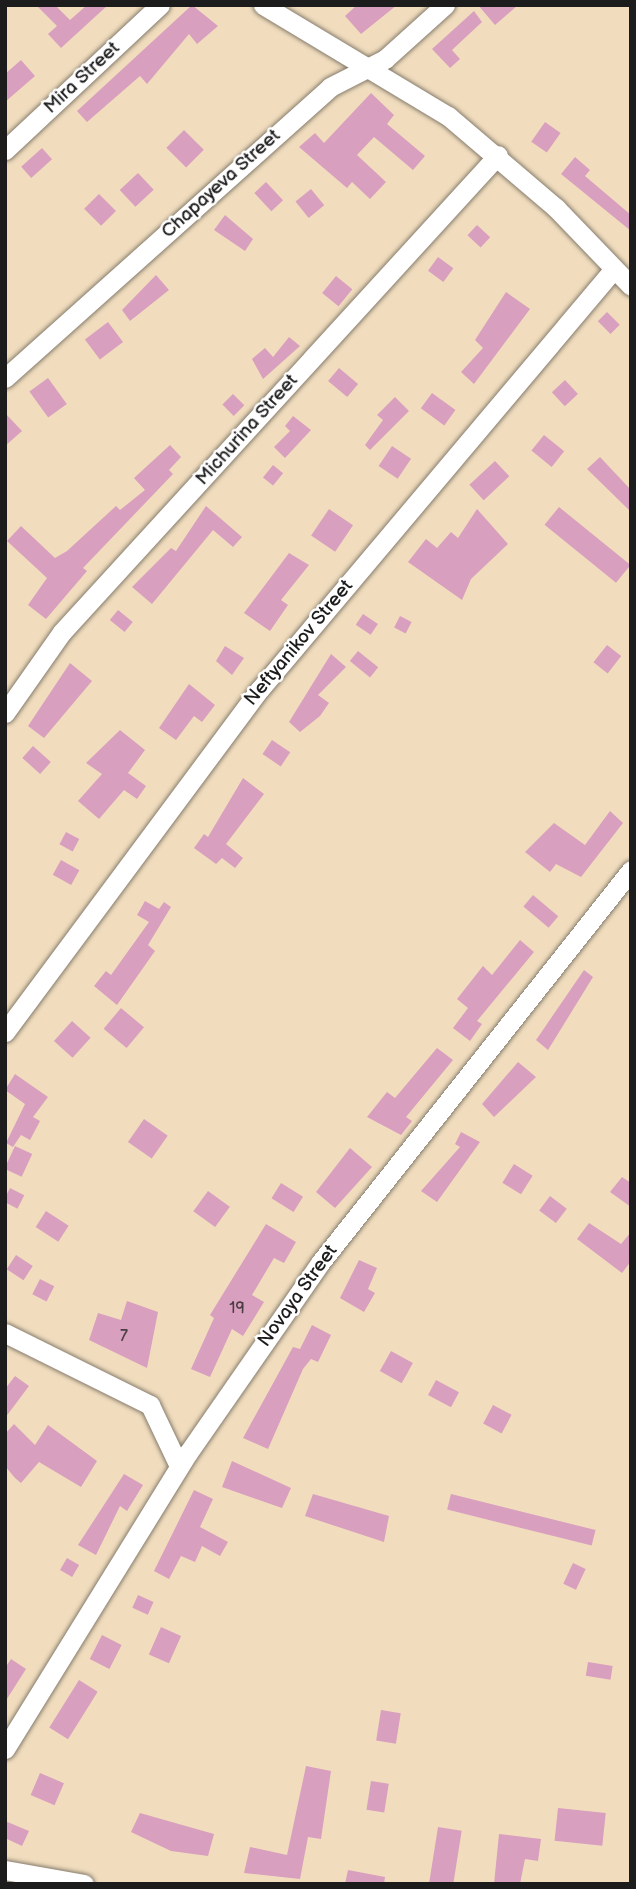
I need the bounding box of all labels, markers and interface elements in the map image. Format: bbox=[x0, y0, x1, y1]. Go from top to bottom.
street label: Mira Street bbox=[39, 37, 125, 119]
street label: Chapayeva Street bbox=[157, 125, 285, 243]
street label: Michurina Street bbox=[191, 370, 303, 490]
street label: Neftyanikov Street bbox=[240, 575, 358, 711]
street label: Novaya Street bbox=[253, 1240, 343, 1352]
house number: 19 bbox=[229, 1299, 245, 1319]
house number: 7 bbox=[120, 1327, 128, 1347]

